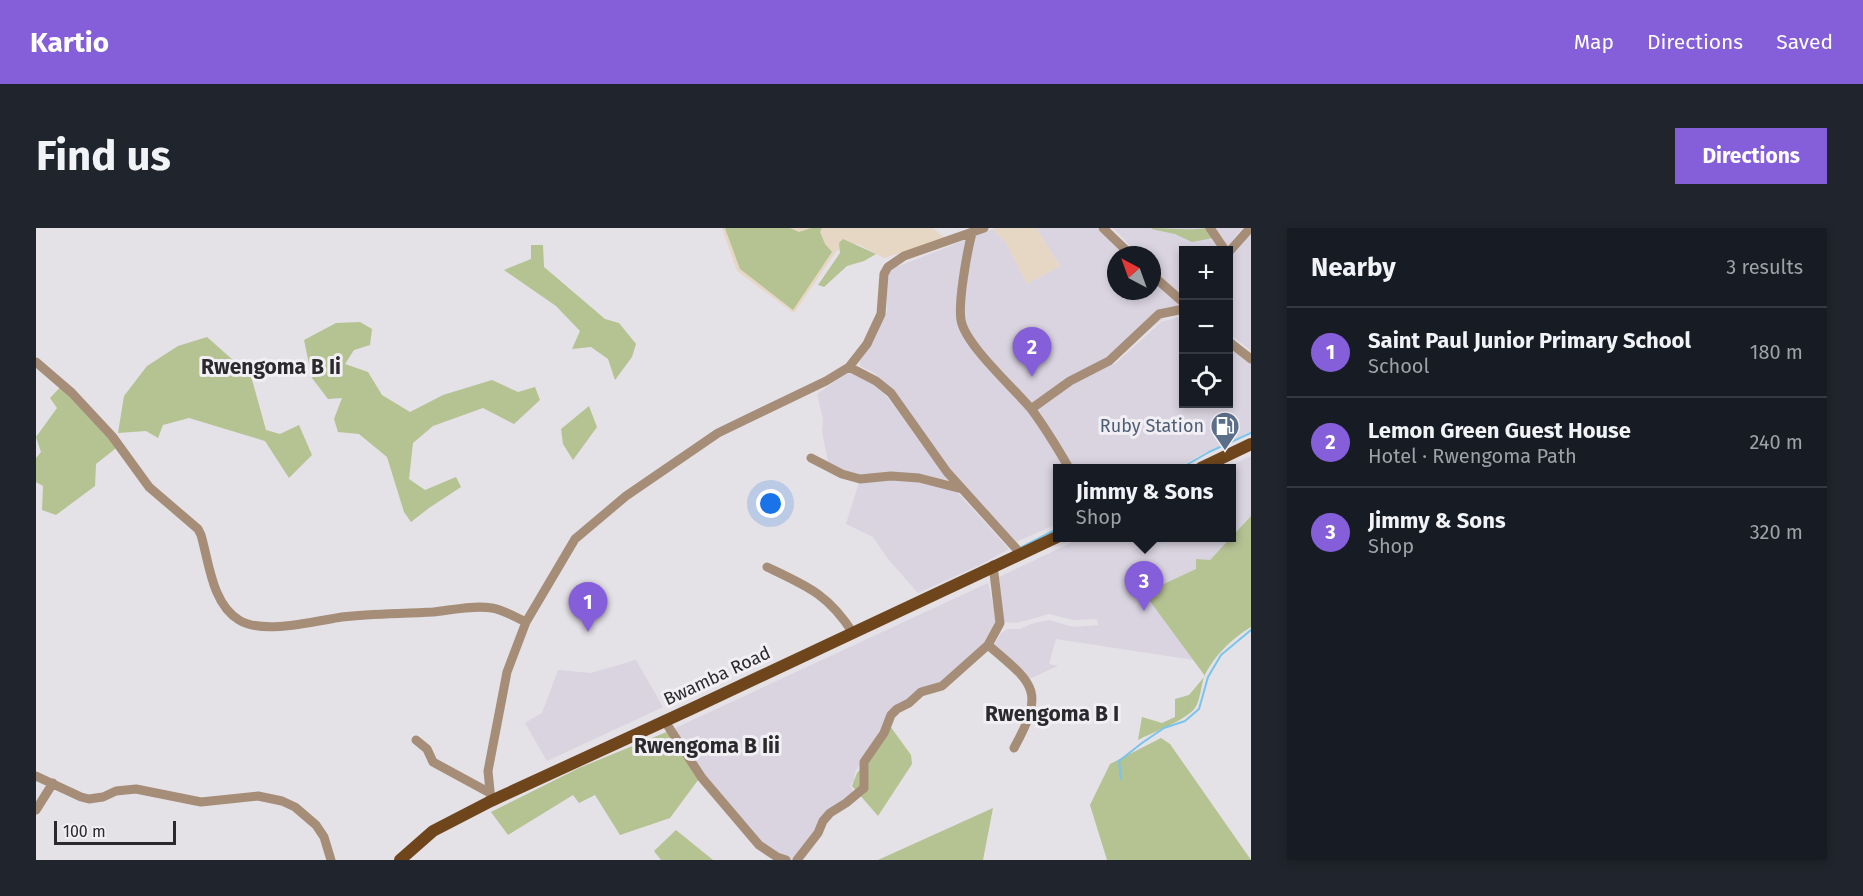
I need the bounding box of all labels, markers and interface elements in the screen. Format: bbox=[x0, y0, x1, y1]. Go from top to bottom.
text: Kartio bbox=[30, 26, 109, 59]
text: Map bbox=[1574, 29, 1614, 55]
text: Directions bbox=[1647, 29, 1743, 55]
text: Saved bbox=[1776, 29, 1833, 55]
button: Directions bbox=[1675, 128, 1827, 184]
text: Find us bbox=[36, 131, 171, 181]
north arrow bbox=[1107, 246, 1161, 300]
map controls bbox=[1179, 246, 1233, 408]
button: + bbox=[1179, 246, 1233, 300]
text: Nearby bbox=[1311, 252, 1396, 283]
text: 3 results bbox=[1726, 255, 1803, 279]
button: − bbox=[1179, 300, 1233, 354]
text: Saint Paul Junior Primary School bbox=[1368, 327, 1691, 354]
pin: 2 bbox=[1012, 328, 1052, 377]
text: 1 bbox=[1326, 340, 1335, 364]
text: 180 m bbox=[1750, 340, 1803, 364]
district label: Rwengoma B Ii bbox=[201, 354, 341, 380]
button: locate bbox=[1179, 354, 1233, 408]
text: School bbox=[1368, 354, 1429, 378]
fuel station icon: Ruby Station bbox=[1209, 410, 1241, 452]
place label: Ruby Station bbox=[1100, 415, 1204, 437]
text: Lemon Green Guest House bbox=[1368, 417, 1631, 444]
text: 2 bbox=[1325, 430, 1336, 454]
text: 240 m bbox=[1749, 430, 1803, 454]
text: Hotel · Rwengoma Path bbox=[1368, 444, 1577, 468]
popup bbox=[1053, 464, 1236, 542]
text: Jimmy & Sons bbox=[1076, 478, 1213, 505]
your location bbox=[756, 489, 785, 518]
text: Shop bbox=[1076, 505, 1122, 529]
text: Jimmy & Sons bbox=[1368, 507, 1506, 534]
text: 3 bbox=[1325, 520, 1336, 544]
text: 320 m bbox=[1750, 520, 1803, 544]
text: Shop bbox=[1368, 534, 1414, 558]
pin: 3 bbox=[1124, 562, 1164, 611]
pin: 1 bbox=[568, 582, 608, 632]
street label: Bwamba Road bbox=[660, 642, 774, 710]
district label: Rwengoma B I bbox=[985, 701, 1119, 727]
district label: Rwengoma B Iii bbox=[634, 733, 780, 759]
scale bar bbox=[54, 818, 176, 846]
text: 100 m bbox=[63, 822, 106, 841]

